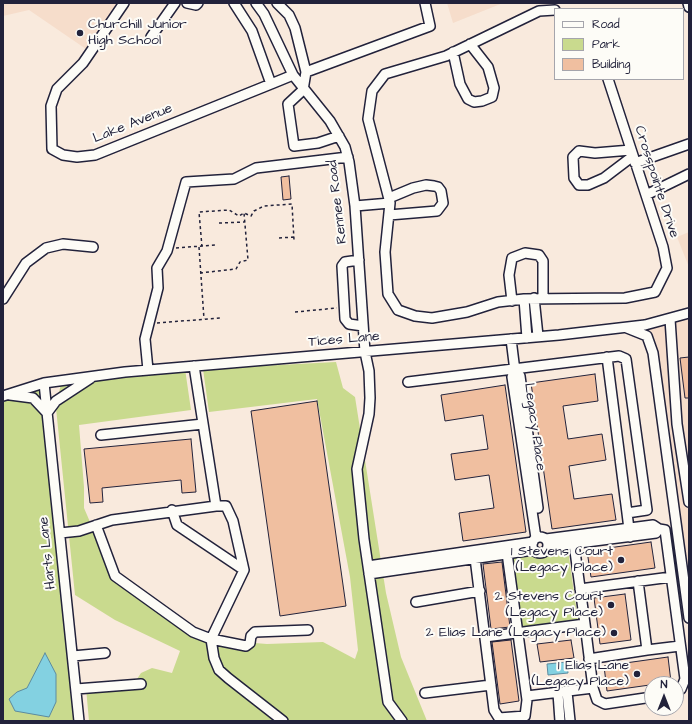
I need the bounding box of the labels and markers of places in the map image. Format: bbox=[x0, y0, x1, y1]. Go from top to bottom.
place label: Churchill Junior High School bbox=[88, 17, 187, 50]
marker: Churchill Junior High School bbox=[75, 28, 85, 38]
place label: 1 Stevens Court (Legacy Place) bbox=[511, 544, 613, 576]
marker: 1 Stevens Court (Legacy Place) bbox=[616, 555, 626, 565]
place label: 2 Stevens Court (Legacy Place) bbox=[494, 589, 603, 622]
marker: 2 Stevens Court (Legacy Place) bbox=[606, 600, 616, 610]
place label: 2 Elias Lane (Legacy Place) bbox=[425, 625, 606, 641]
marker: 2 Elias Lane (Legacy Place) bbox=[609, 628, 619, 638]
place label: 1 Elias Lane (Legacy Place) bbox=[531, 658, 629, 690]
marker: 1 Elias Lane (Legacy Place) bbox=[632, 669, 642, 679]

